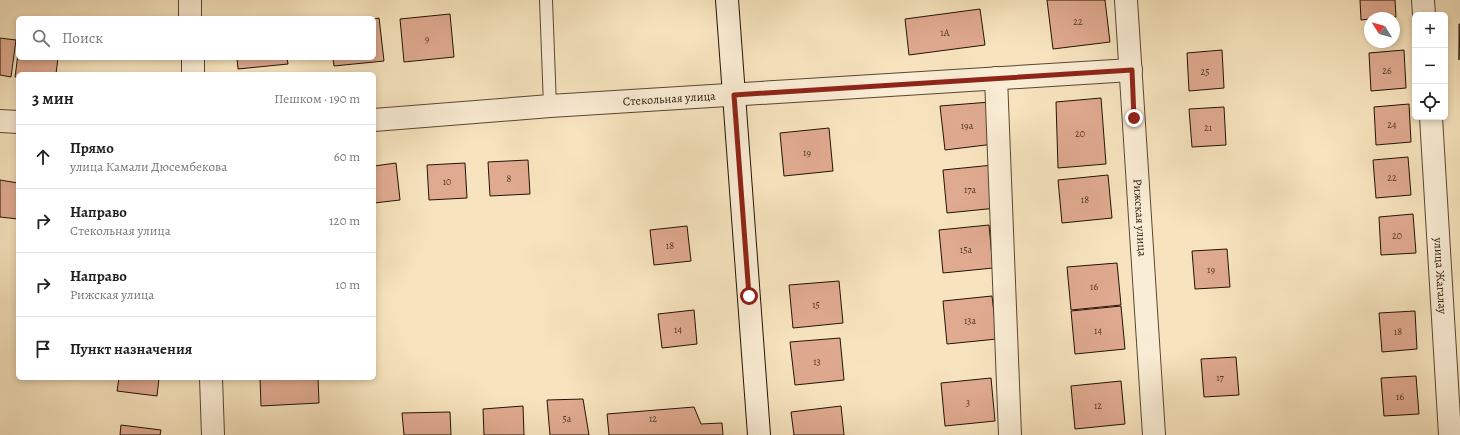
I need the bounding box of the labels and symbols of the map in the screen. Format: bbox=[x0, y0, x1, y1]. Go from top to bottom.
north arrow bbox=[1364, 12, 1400, 48]
house number: 22 bbox=[1073, 15, 1083, 28]
house number: 1А bbox=[940, 26, 950, 39]
house number: 9 bbox=[425, 32, 430, 45]
house number: 26 bbox=[1382, 64, 1392, 77]
house number: 25 bbox=[1200, 65, 1210, 78]
street label: Стекольная улица bbox=[622, 88, 717, 109]
route end bbox=[1125, 109, 1143, 127]
house number: 24 bbox=[1387, 118, 1397, 131]
house number: 19а bbox=[961, 119, 974, 132]
house number: 21 bbox=[1204, 121, 1213, 134]
house number: 20 bbox=[1075, 127, 1085, 140]
house number: 19 bbox=[803, 146, 811, 159]
house number: 22 bbox=[1387, 171, 1397, 184]
house number: 8 bbox=[507, 172, 512, 185]
house number: 10 bbox=[443, 175, 451, 188]
street label: Рижская улица bbox=[1130, 178, 1151, 257]
house number: 17а bbox=[964, 183, 977, 196]
house number: 18 bbox=[1081, 193, 1089, 206]
house number: 20 bbox=[1392, 229, 1402, 242]
street label: улица Жагалау bbox=[1430, 236, 1451, 315]
house number: 18 bbox=[666, 239, 674, 252]
house number: 15а bbox=[960, 243, 973, 256]
house number: 19 bbox=[1207, 263, 1215, 276]
house number: 16 bbox=[1090, 280, 1098, 293]
route start bbox=[740, 287, 758, 305]
house number: 15 bbox=[812, 298, 820, 311]
house number: 13а bbox=[964, 314, 976, 327]
house number: 14 bbox=[674, 323, 682, 336]
house number: 14 bbox=[1094, 324, 1102, 337]
house number: 18 bbox=[1394, 325, 1402, 338]
house number: 13 bbox=[813, 355, 821, 368]
house number: 17 bbox=[1216, 371, 1225, 384]
house number: 16 bbox=[1396, 390, 1404, 403]
house number: 3 bbox=[966, 396, 970, 409]
house number: 12 bbox=[1094, 399, 1102, 412]
house number: 5а bbox=[563, 412, 572, 425]
house number: 12 bbox=[649, 412, 657, 425]

